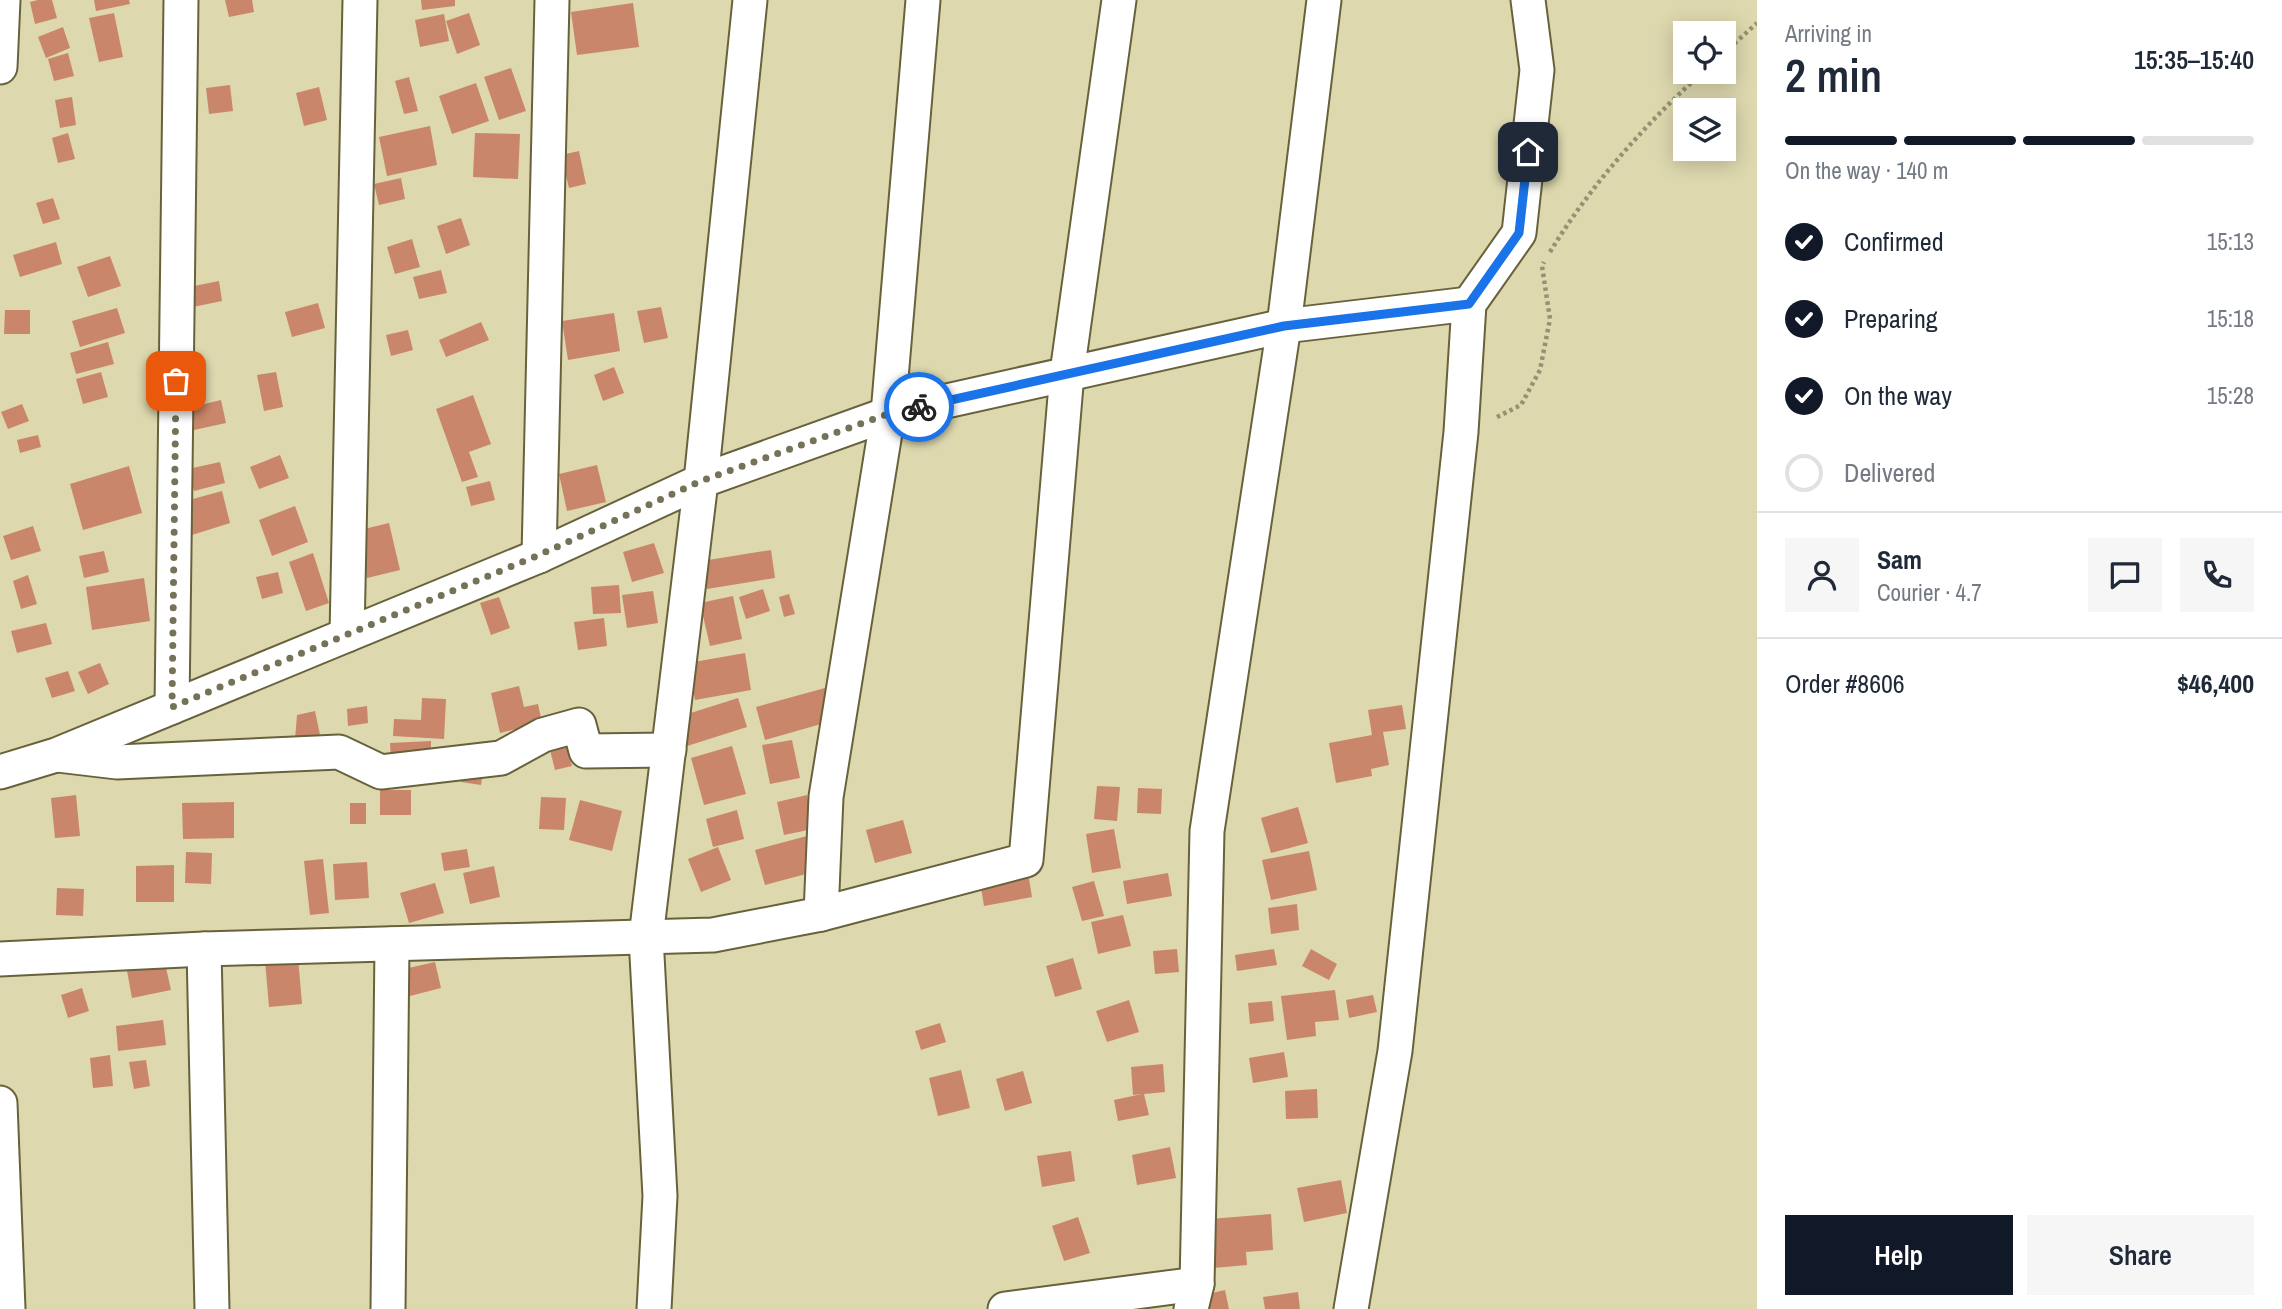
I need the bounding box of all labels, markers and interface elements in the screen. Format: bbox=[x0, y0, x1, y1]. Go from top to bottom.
text: Arriving in bbox=[1785, 18, 1872, 49]
map controls bbox=[1673, 21, 1736, 161]
button: locate bbox=[1673, 21, 1736, 84]
text: 15:35–15:40 bbox=[2134, 42, 2254, 77]
text: 2 min bbox=[1785, 44, 1882, 106]
button: layers bbox=[1673, 98, 1736, 161]
pin bbox=[1498, 122, 1558, 182]
icon: home bbox=[1509, 133, 1547, 171]
text: On the way · 140 m bbox=[1785, 155, 1949, 186]
icon: check bbox=[1785, 223, 1823, 261]
text: Confirmed bbox=[1844, 224, 1944, 259]
text: 15:13 bbox=[2207, 226, 2254, 257]
icon: check bbox=[1785, 300, 1823, 338]
text: Preparing bbox=[1844, 301, 1938, 336]
text: 15:18 bbox=[2207, 303, 2254, 334]
pin bbox=[146, 351, 206, 411]
icon: bag bbox=[157, 362, 195, 400]
courier bbox=[884, 372, 954, 442]
icon: check bbox=[1785, 377, 1823, 415]
text: On the way bbox=[1844, 378, 1952, 413]
text: 15:28 bbox=[2207, 380, 2254, 411]
icon: bike bbox=[900, 388, 938, 426]
text: Delivered bbox=[1844, 455, 1935, 490]
button: person bbox=[1785, 538, 1859, 612]
button: chat bbox=[2088, 538, 2162, 612]
button: phone bbox=[2180, 538, 2254, 612]
text: Sam bbox=[1877, 542, 1922, 577]
text: Courier · 4.7 bbox=[1877, 577, 1982, 608]
text: Order #8606 bbox=[1785, 666, 1905, 701]
text: $46,400 bbox=[2177, 666, 2254, 701]
button: Help bbox=[1785, 1215, 2013, 1295]
button: Share bbox=[2027, 1215, 2254, 1295]

